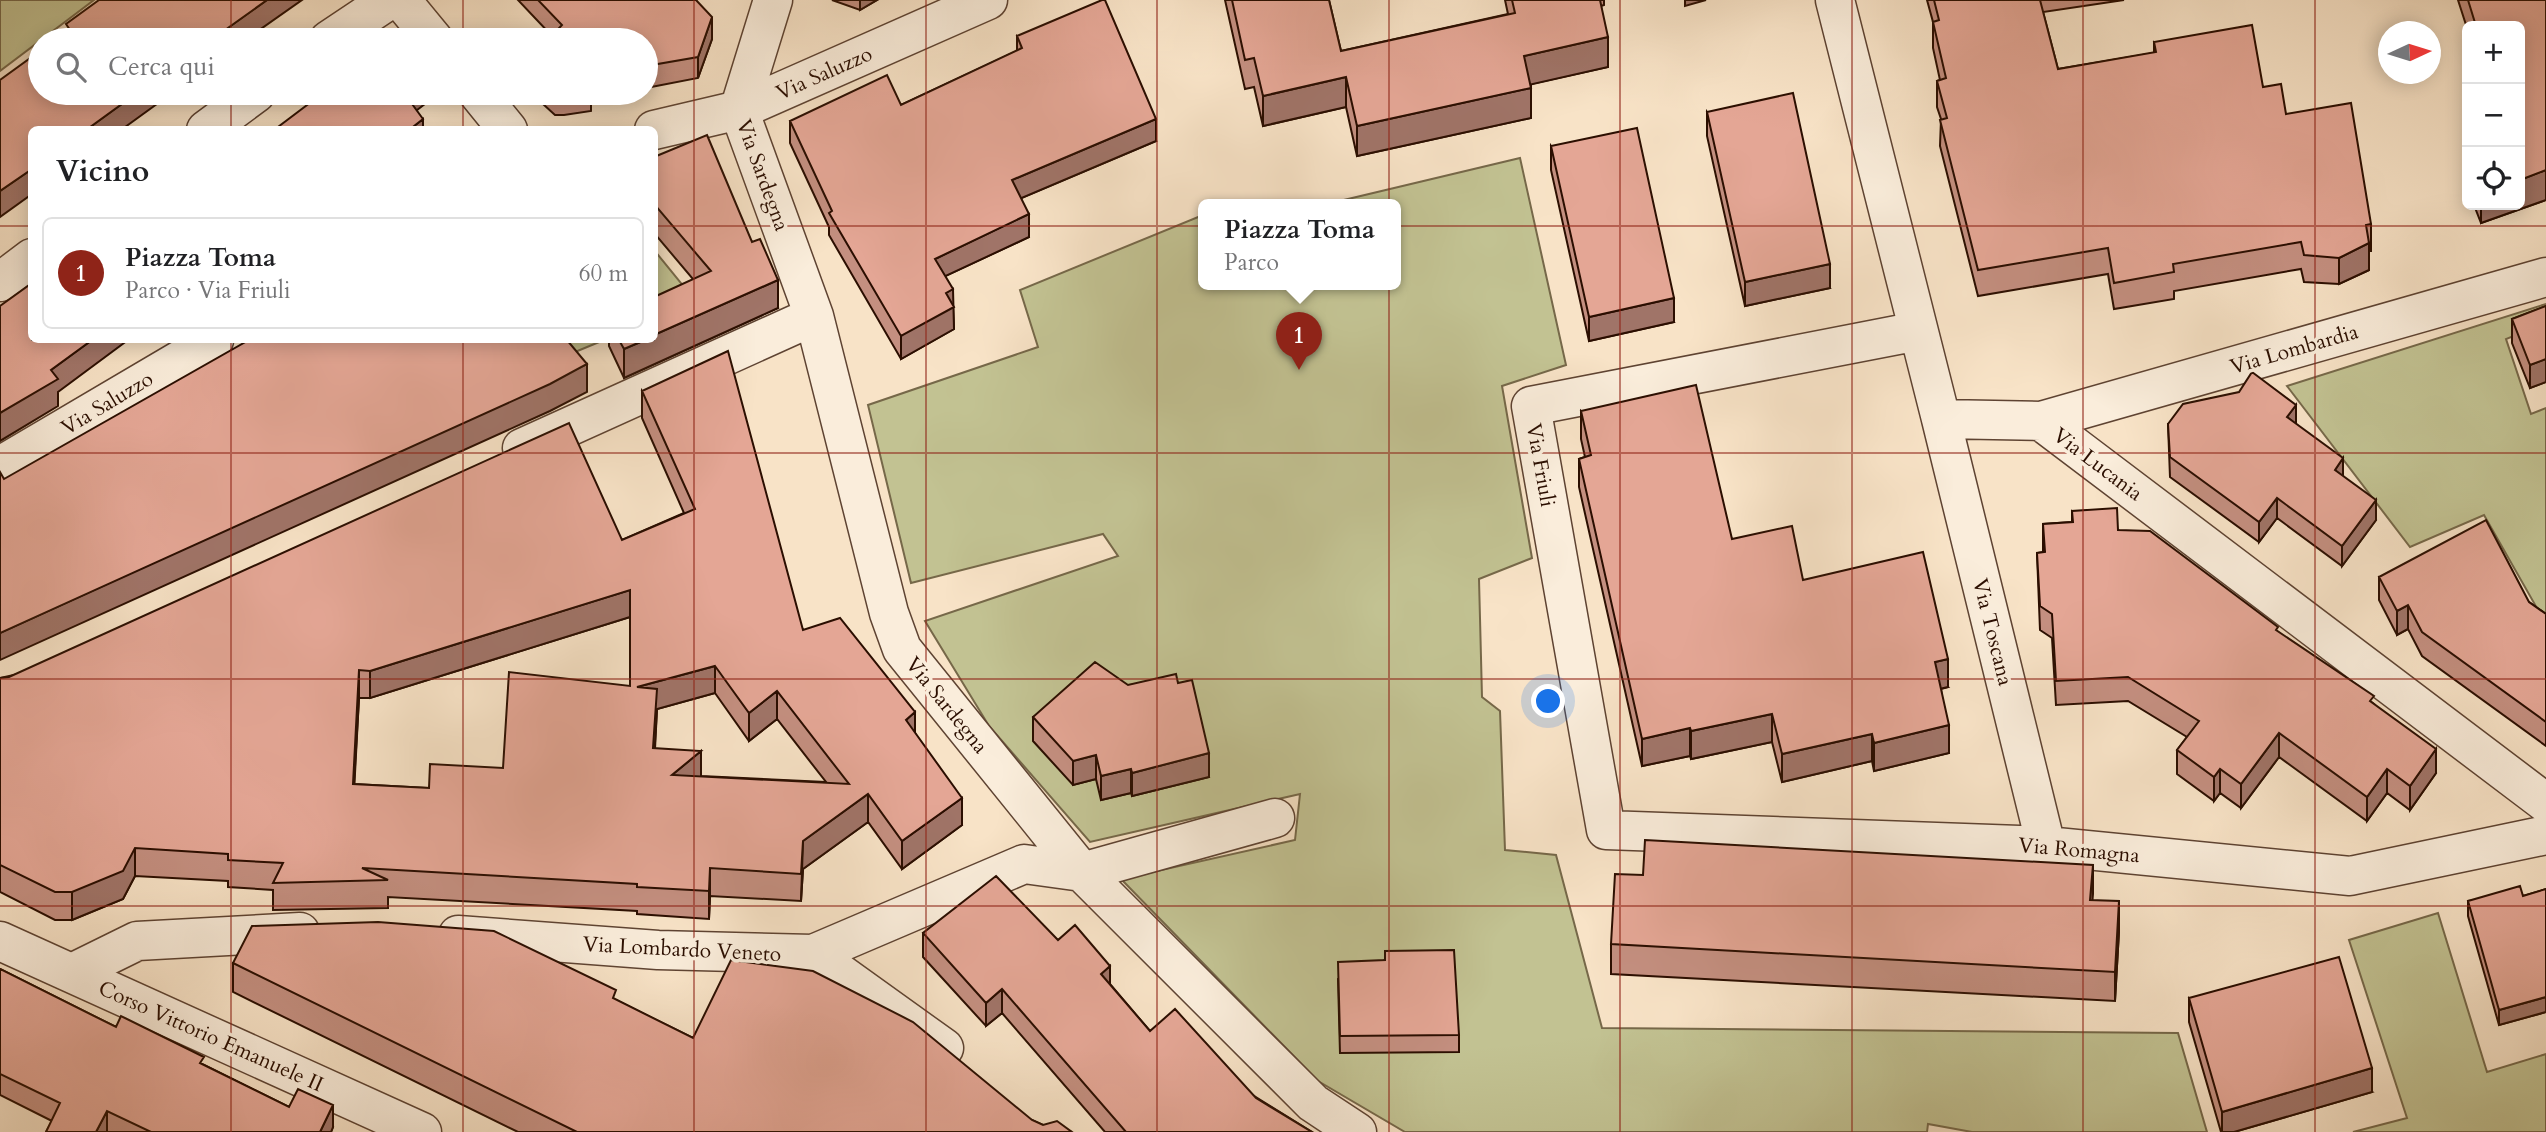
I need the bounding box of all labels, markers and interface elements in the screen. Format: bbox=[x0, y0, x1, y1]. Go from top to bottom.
north arrow bbox=[2378, 21, 2441, 84]
map controls bbox=[2462, 21, 2525, 210]
button: + bbox=[2462, 21, 2525, 84]
search box bbox=[28, 28, 658, 105]
street label: Via Saluzzo bbox=[771, 39, 877, 108]
icon: search bbox=[52, 48, 90, 86]
text: Cerca qui bbox=[108, 49, 215, 84]
button: − bbox=[2462, 84, 2525, 147]
street label: Via Sardegna bbox=[729, 115, 796, 235]
button: locate bbox=[2462, 147, 2525, 210]
text: Vicino bbox=[56, 151, 149, 192]
popup bbox=[1198, 199, 1401, 290]
text: Piazza Toma bbox=[1224, 212, 1375, 247]
text: Piazza Toma bbox=[125, 240, 276, 275]
text: Parco bbox=[1224, 247, 1279, 278]
text: 1 bbox=[75, 258, 87, 289]
text: 60 m bbox=[579, 258, 628, 289]
text: Parco · Via Friuli bbox=[125, 275, 290, 306]
pin: 1 bbox=[1276, 312, 1322, 370]
street label: Via Lombardia bbox=[2227, 317, 2362, 382]
street label: Via Saluzzo bbox=[56, 365, 159, 442]
street label: Via Friuli bbox=[1519, 421, 1562, 509]
street label: Via Lucania bbox=[2047, 421, 2149, 508]
street label: Via Toscana bbox=[1965, 575, 2020, 689]
street label: Via Sardegna bbox=[899, 651, 995, 760]
your location bbox=[1531, 684, 1565, 718]
street label: Via Romagna bbox=[2017, 831, 2141, 870]
street label: Via Lombardo Veneto bbox=[582, 930, 782, 969]
street label: Corso Vittorio Emanuele II bbox=[94, 974, 328, 1099]

